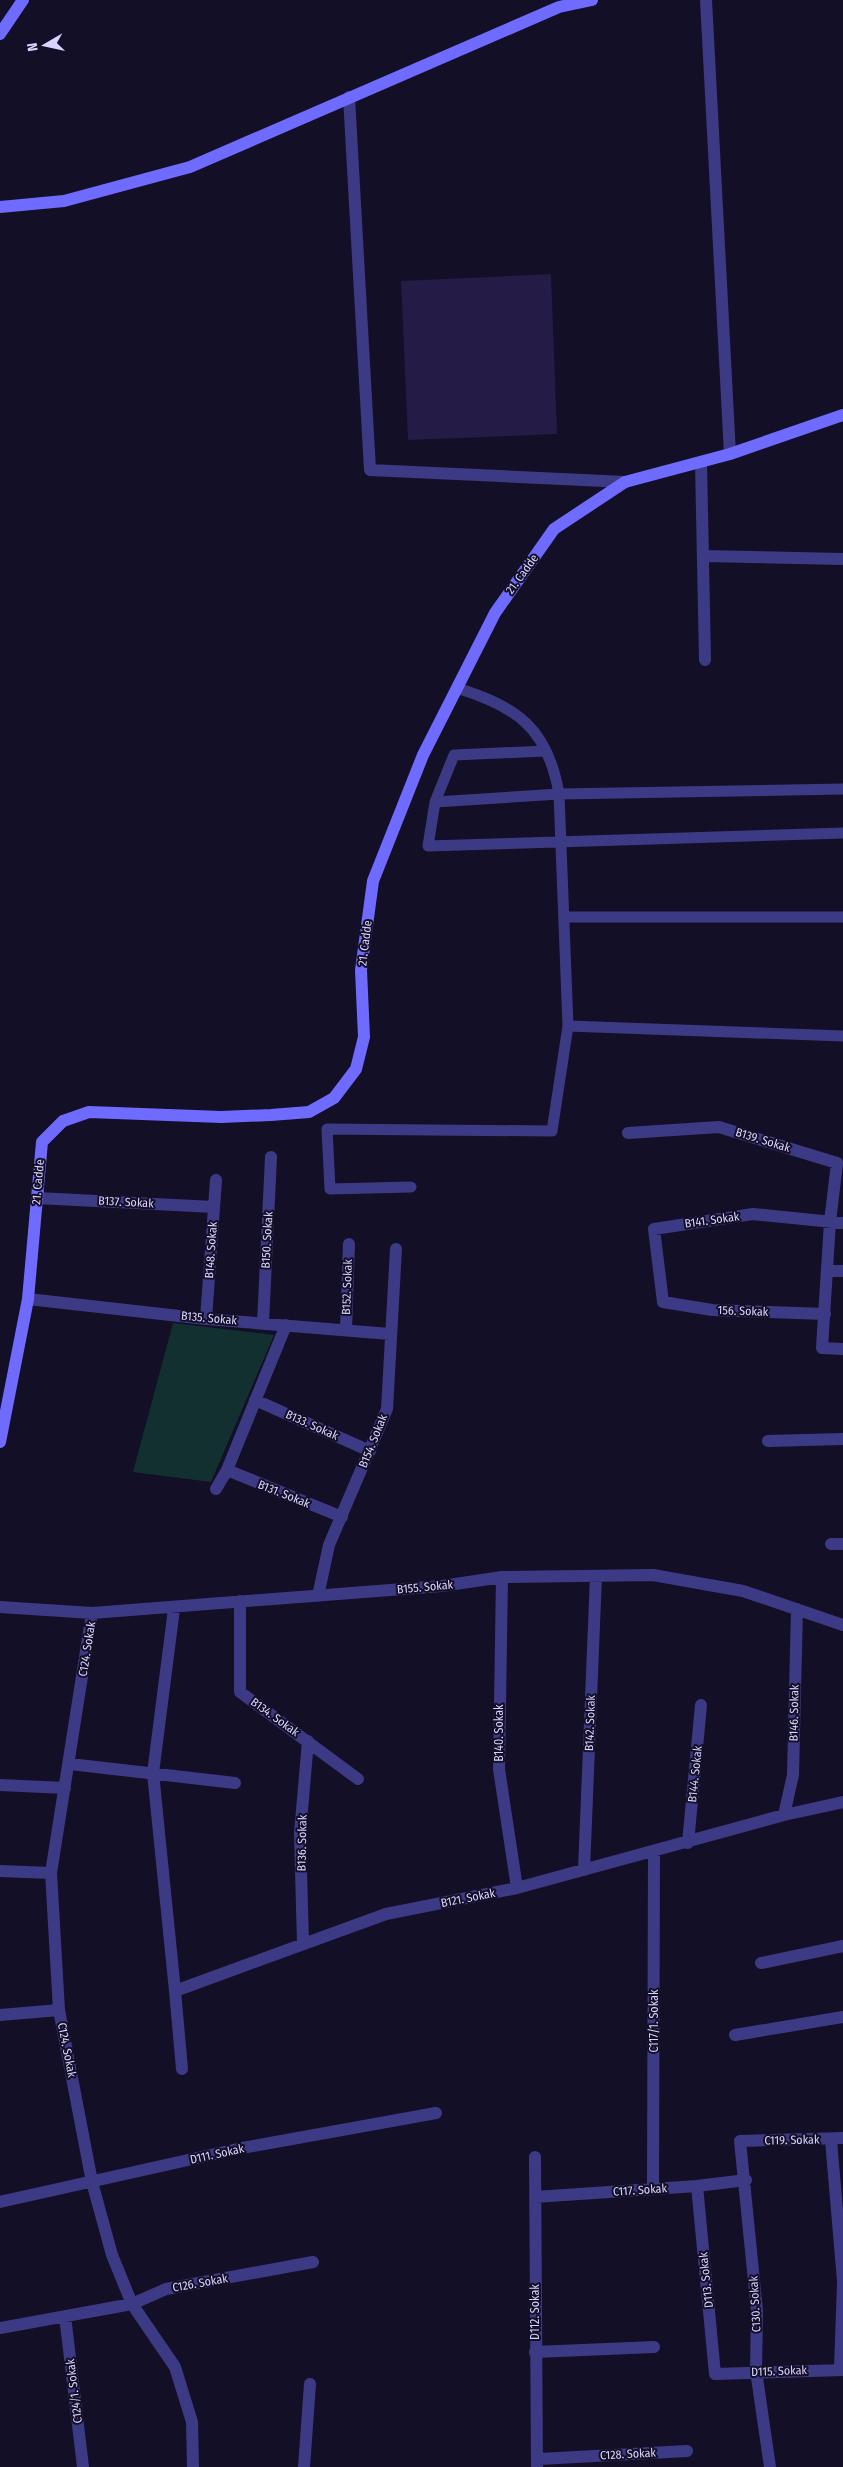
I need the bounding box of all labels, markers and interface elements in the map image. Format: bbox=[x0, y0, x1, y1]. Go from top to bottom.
north arrow bbox=[20, 20, 70, 70]
text: N bbox=[24, 41, 42, 52]
street label: 21. Cadde bbox=[503, 551, 541, 597]
street label: 21. Cadde bbox=[355, 919, 375, 967]
street label: B139. Sokak bbox=[734, 1125, 792, 1155]
street label: 21. Cadde bbox=[29, 1159, 47, 1205]
street label: B137. Sokak bbox=[98, 1194, 154, 1210]
street label: B141. Sokak bbox=[684, 1209, 741, 1231]
street label: B150. Sokak bbox=[259, 1211, 276, 1269]
street label: B148. Sokak bbox=[202, 1221, 220, 1279]
street label: B152. Sokak bbox=[339, 1258, 355, 1315]
street label: 156. Sokak bbox=[717, 1303, 769, 1319]
street label: B135. Sokak bbox=[180, 1309, 238, 1327]
street label: B133. Sokak bbox=[284, 1407, 341, 1443]
street label: B154. Sokak bbox=[356, 1412, 390, 1470]
street label: B131. Sokak bbox=[256, 1477, 313, 1511]
street label: B155. Sokak bbox=[396, 1578, 454, 1596]
street label: C124. Sokak bbox=[76, 1620, 98, 1678]
street label: B146. Sokak bbox=[787, 1684, 802, 1742]
street label: B142. Sokak bbox=[582, 1694, 598, 1751]
street label: B134. Sokak bbox=[248, 1695, 302, 1739]
street label: B140. Sokak bbox=[492, 1704, 506, 1762]
street label: B144. Sokak bbox=[685, 1745, 705, 1803]
street label: B136. Sokak bbox=[295, 1814, 310, 1871]
street label: B121. Sokak bbox=[440, 1886, 497, 1910]
street label: C117/1. Sokak bbox=[647, 1989, 661, 2053]
street label: C124. Sokak bbox=[55, 2021, 79, 2079]
street label: C119. Sokak bbox=[764, 2133, 820, 2147]
street label: D111. Sokak bbox=[189, 2141, 246, 2167]
street label: C117. Sokak bbox=[613, 2181, 668, 2199]
street label: D113. Sokak bbox=[696, 2251, 716, 2309]
street label: C126. Sokak bbox=[171, 2271, 229, 2295]
street label: C130. Sokak bbox=[747, 2275, 763, 2332]
street label: D112. Sokak bbox=[528, 2284, 542, 2340]
street label: C124/1. Sokak bbox=[63, 2358, 85, 2424]
street label: D115. Sokak bbox=[751, 2363, 808, 2379]
street label: C128. Sokak bbox=[600, 2446, 657, 2462]

